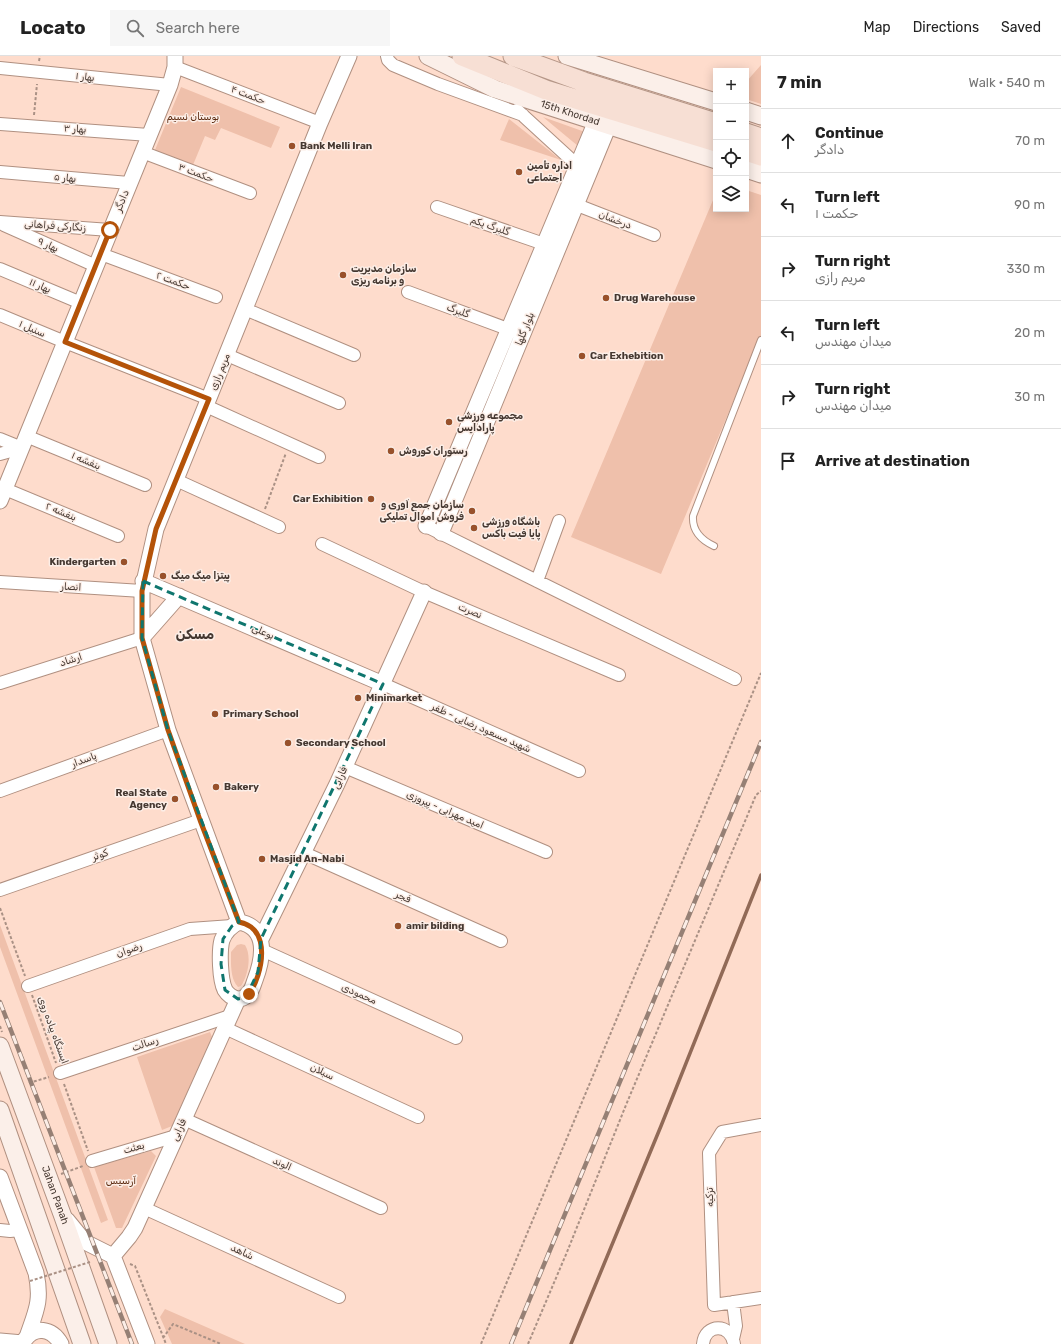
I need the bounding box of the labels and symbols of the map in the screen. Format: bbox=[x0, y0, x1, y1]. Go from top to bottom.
street label: بهار ۱ bbox=[75, 70, 95, 84]
street label: حکمت ۴ bbox=[229, 83, 267, 107]
street label: 15th Khordad bbox=[539, 98, 601, 128]
park label: بوستان نسیم bbox=[167, 111, 219, 123]
street label: بهار ۳ bbox=[63, 122, 87, 136]
place label: Bank Melli Iran bbox=[300, 140, 372, 152]
marker: Bank Melli Iran bbox=[287, 141, 297, 151]
place label: اداره تأمین اجتماعی bbox=[527, 160, 572, 184]
street label: حکمت ۳ bbox=[177, 161, 215, 185]
marker: اداره تأمین اجتماعی bbox=[514, 167, 524, 177]
street label: بهار ۵ bbox=[53, 171, 77, 185]
street label: دادگر bbox=[112, 188, 132, 215]
street label: درخشان bbox=[597, 208, 634, 232]
street label: گلبرگ یکم bbox=[469, 214, 512, 238]
street label: زنگارکی فراهانی bbox=[24, 218, 86, 234]
route start bbox=[101, 221, 119, 239]
street label: بهار ۹ bbox=[36, 235, 60, 255]
place label: سازمان مدیریت و برنامه ریزی bbox=[351, 263, 416, 287]
street label: حکمت ۲ bbox=[154, 269, 192, 293]
marker: سازمان مدیریت و برنامه ریزی bbox=[338, 270, 348, 280]
street label: بهار ۱۱ bbox=[27, 276, 53, 296]
place label: Drug Warehouse bbox=[614, 292, 696, 304]
marker: Drug Warehouse bbox=[601, 293, 611, 303]
street label: گلبرگ bbox=[445, 301, 472, 321]
street label: بلوار گلها bbox=[513, 311, 537, 347]
street label: سنبل ۱ bbox=[17, 318, 47, 340]
place label: Car Exhebition bbox=[590, 350, 663, 362]
street label: مریم رازی bbox=[207, 351, 233, 392]
marker: Car Exhebition bbox=[577, 351, 587, 361]
place label: مجموعه ورزشی پارادایس bbox=[457, 410, 523, 435]
marker: مجموعه ورزشی پارادایس bbox=[444, 417, 454, 427]
place label: رستوران کوروش bbox=[399, 445, 468, 457]
marker: رستوران کوروش bbox=[386, 446, 396, 456]
street label: بنفشه ۱ bbox=[70, 449, 102, 473]
place label: Car Exhibition bbox=[293, 493, 363, 505]
marker: Car Exhibition bbox=[366, 494, 376, 504]
place label: سازمان جمع آوری و فروش اموال تملیکی bbox=[379, 498, 464, 523]
street label: بنفشه ۲ bbox=[44, 500, 78, 524]
marker: سازمان جمع آوری و فروش اموال تملیکی bbox=[467, 506, 477, 516]
place label: باشگاه ورزشی پایا فیت باکس bbox=[482, 516, 541, 541]
marker: باشگاه ورزشی پایا فیت باکس bbox=[469, 523, 479, 533]
place label: Kindergarten bbox=[50, 556, 116, 568]
marker: Kindergarten bbox=[119, 557, 129, 567]
place label: پیتزا میگ میگ bbox=[171, 570, 230, 583]
marker: پیتزا میگ میگ bbox=[158, 571, 168, 581]
street label: انصار bbox=[59, 580, 82, 594]
street label: نصرت bbox=[456, 601, 484, 621]
street label: بوعلی bbox=[250, 622, 276, 642]
district label: مسکن bbox=[176, 626, 214, 643]
street label: ارشاد bbox=[58, 651, 84, 669]
place label: Minimarket bbox=[366, 692, 423, 704]
marker: Minimarket bbox=[353, 693, 363, 703]
street label: شهید مسعود رضایی - ظفر bbox=[428, 700, 533, 755]
place label: Primary School bbox=[223, 708, 299, 720]
marker: Primary School bbox=[210, 709, 220, 719]
place label: Secondary School bbox=[296, 737, 386, 749]
marker: Secondary School bbox=[283, 738, 293, 748]
street label: پاسدار bbox=[69, 750, 99, 771]
street label: فارابی bbox=[330, 765, 350, 791]
place label: Bakery bbox=[224, 781, 259, 793]
marker: Bakery bbox=[211, 782, 221, 792]
place label: Real State Agency bbox=[116, 787, 167, 811]
street label: امید مهرابی - پیروزی bbox=[404, 788, 485, 833]
marker: Real State Agency bbox=[170, 794, 180, 804]
street label: کوثر bbox=[89, 847, 110, 864]
place label: Masjid An-Nabi bbox=[270, 853, 345, 865]
marker: Masjid An-Nabi bbox=[257, 854, 267, 864]
street label: فجر bbox=[392, 888, 413, 906]
place label: amir bilding bbox=[406, 920, 464, 932]
marker: amir bilding bbox=[393, 921, 403, 931]
street label: رضوان bbox=[115, 940, 143, 960]
street label: محمودی bbox=[339, 981, 379, 1007]
route end bbox=[240, 985, 258, 1003]
street label: ایستگاه پیاده روی bbox=[34, 995, 71, 1066]
street label: رسالت bbox=[130, 1034, 160, 1054]
street label: سبلان bbox=[308, 1061, 336, 1083]
street label: فارابی bbox=[169, 1117, 189, 1143]
street label: بعثت bbox=[122, 1139, 146, 1157]
street label: الوند bbox=[271, 1155, 293, 1173]
street label: Jahan Panah bbox=[39, 1164, 71, 1226]
park label: آرسیس bbox=[106, 1175, 136, 1187]
street label: تزکیه bbox=[704, 1187, 716, 1207]
street label: شاهد bbox=[229, 1241, 255, 1263]

